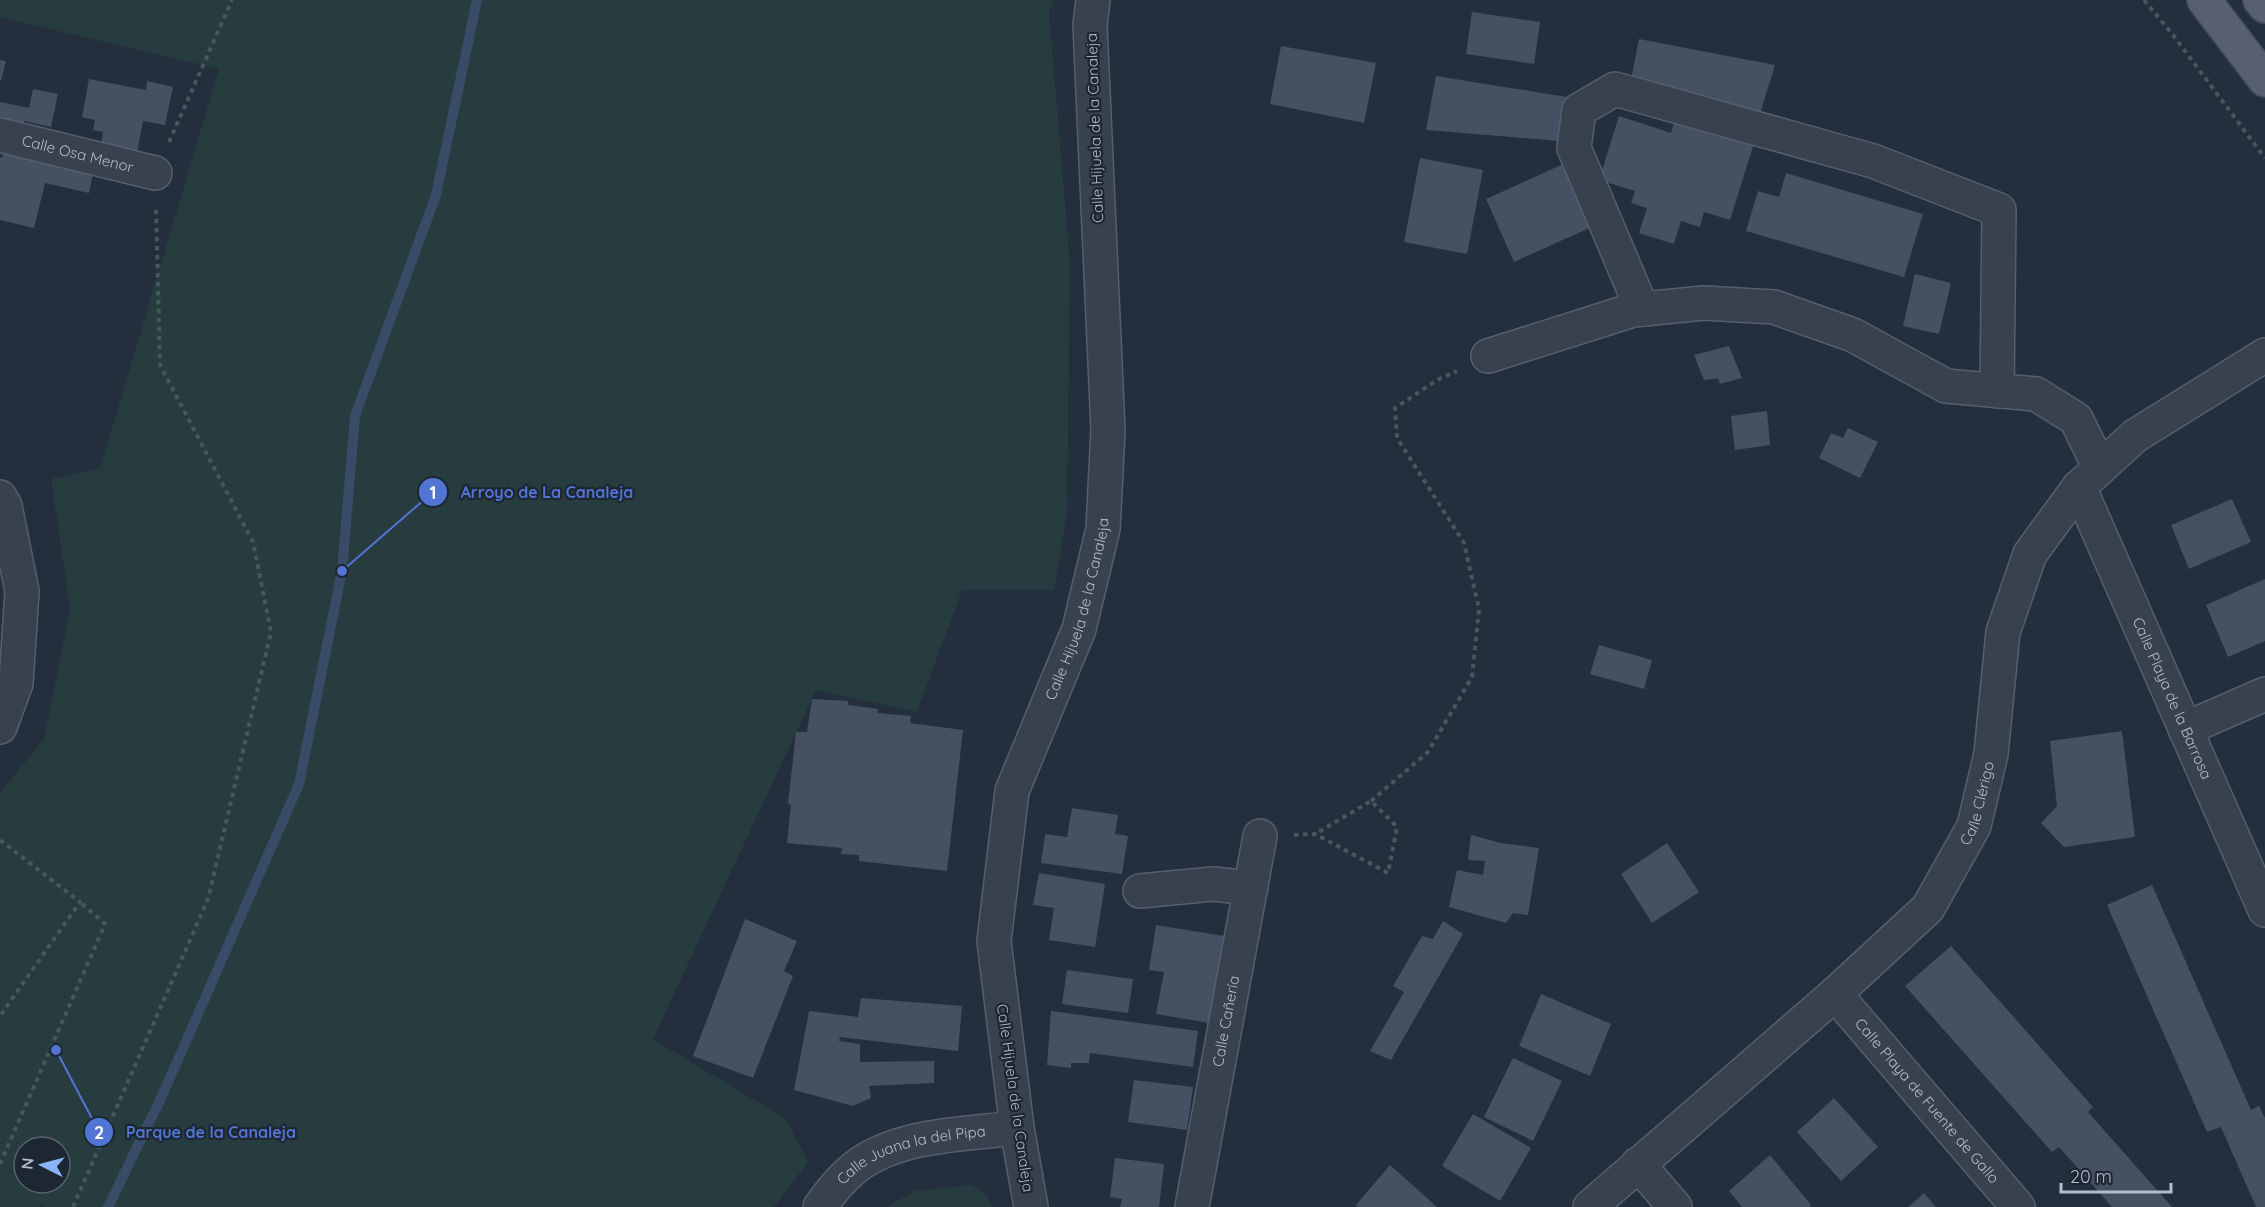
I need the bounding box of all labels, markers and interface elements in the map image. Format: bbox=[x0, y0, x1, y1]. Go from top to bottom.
street label: Calle Hijuela de la Canaleja bbox=[1082, 33, 1107, 223]
street label: Calle Osa Menor bbox=[20, 131, 136, 176]
callout: Arroyo de La Canaleja bbox=[418, 475, 645, 509]
text: 1 bbox=[429, 481, 437, 504]
text: Arroyo de La Canaleja bbox=[461, 482, 633, 502]
street label: Calle Hijuela de la Canaleja bbox=[1041, 517, 1113, 703]
street label: Calle Playa de la Barrosa bbox=[2128, 614, 2216, 782]
street label: Calle Clérigo bbox=[1955, 759, 1998, 849]
street label: Calle Cañería bbox=[1208, 974, 1243, 1068]
street label: Calle Hijuela de la Canaleja bbox=[993, 1003, 1038, 1193]
street label: Calle Playa de Fuente de Gallo bbox=[1851, 1014, 2004, 1187]
callout: Parque de la Canaleja bbox=[84, 1115, 308, 1149]
text: 2 bbox=[94, 1121, 104, 1144]
street label: Calle Juana la del Pipa bbox=[832, 1121, 986, 1188]
text: Parque de la Canaleja bbox=[126, 1122, 296, 1142]
north arrow bbox=[12, 1135, 72, 1195]
scale bar bbox=[2061, 1156, 2170, 1194]
text: N bbox=[17, 1157, 38, 1170]
text: 20 m bbox=[2070, 1165, 2112, 1188]

